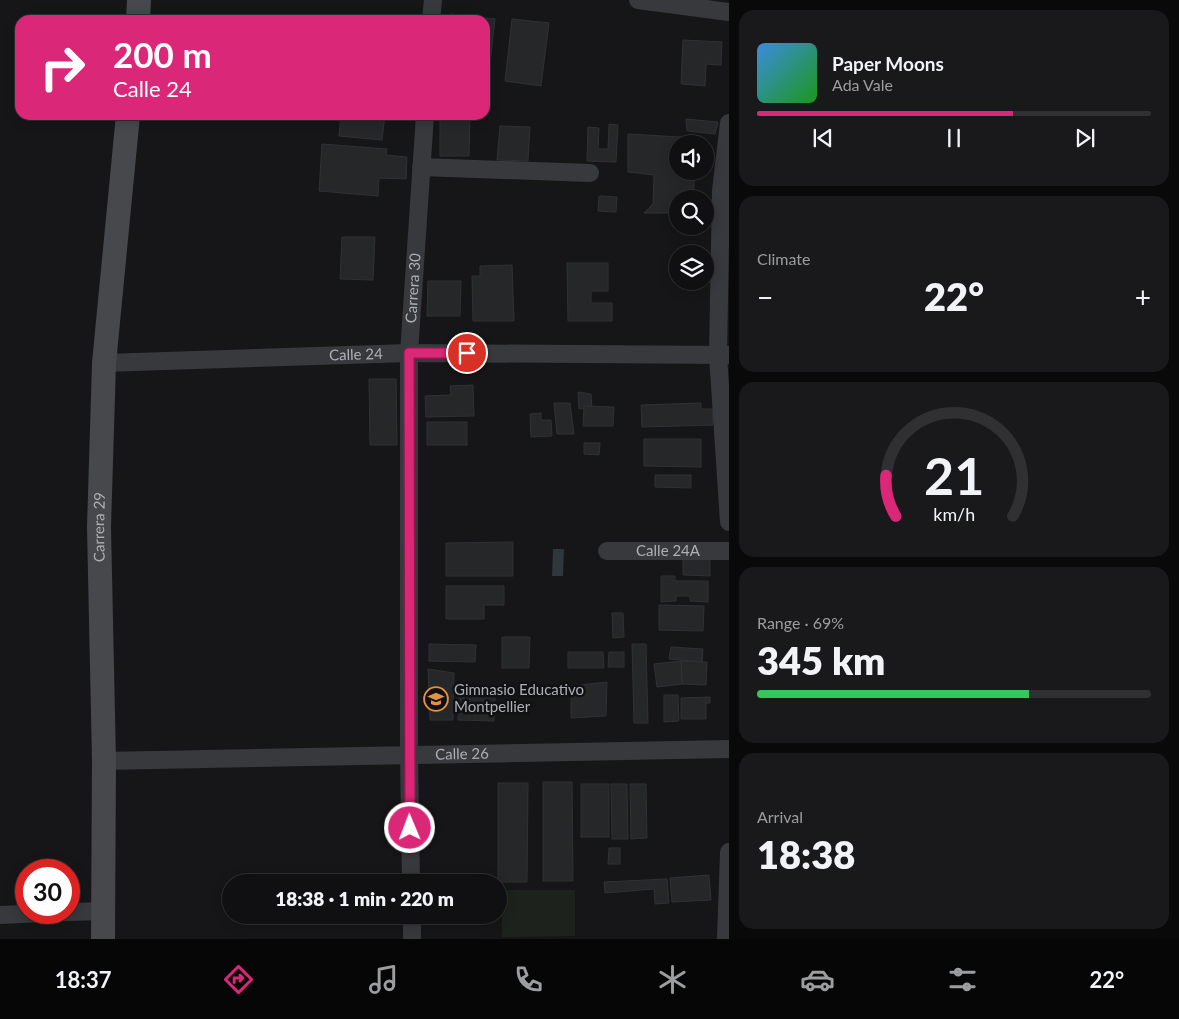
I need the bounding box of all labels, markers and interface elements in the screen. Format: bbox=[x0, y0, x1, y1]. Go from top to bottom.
text: 200 m bbox=[113, 33, 212, 75]
icon: right bbox=[30, 35, 95, 100]
text: Paper Moons bbox=[832, 52, 944, 75]
text: Calle 24 bbox=[113, 75, 192, 102]
text: Ada Vale bbox=[832, 75, 893, 94]
icon: previous bbox=[809, 124, 837, 152]
icon: pause bbox=[940, 124, 968, 152]
icon: next bbox=[1071, 124, 1099, 152]
map controls bbox=[669, 135, 714, 290]
button: sound bbox=[669, 135, 714, 180]
button: search bbox=[669, 190, 714, 235]
button: layers bbox=[669, 245, 714, 290]
text: Climate bbox=[757, 249, 810, 268]
street label: Carrera 30 bbox=[401, 252, 424, 324]
text: 22° bbox=[924, 273, 984, 319]
text: − bbox=[757, 280, 773, 314]
text: + bbox=[1135, 280, 1151, 314]
pin bbox=[446, 332, 488, 374]
icon: arrive bbox=[453, 339, 481, 367]
street label: Calle 24 bbox=[329, 344, 383, 364]
text: 21 bbox=[924, 444, 984, 506]
street label: Carrera 29 bbox=[89, 492, 108, 562]
text: km/h bbox=[933, 503, 975, 525]
street label: Calle 24A bbox=[636, 541, 701, 559]
text: Range · 69% bbox=[757, 613, 844, 632]
text: 345 km bbox=[757, 637, 885, 683]
place label: Gimnasio Educativo Montpellier bbox=[454, 680, 584, 715]
school or university icon: Gimnasio Educativo Montpellier bbox=[423, 686, 449, 712]
street label: Calle 26 bbox=[435, 744, 489, 763]
position arrow bbox=[383, 801, 435, 853]
text: Arrival bbox=[757, 807, 803, 826]
text: 18:38 bbox=[757, 831, 855, 877]
speed limit sign: 30 bbox=[15, 859, 80, 924]
text: 18:38 · 1 min · 220 m bbox=[275, 887, 454, 910]
icon: directions bbox=[221, 962, 256, 997]
icon: music bbox=[366, 962, 401, 997]
icon: phone bbox=[511, 962, 546, 997]
icon: climate bbox=[655, 962, 690, 997]
icon: car bbox=[800, 962, 835, 997]
icon: filters bbox=[945, 962, 980, 997]
text: 18:37 bbox=[55, 966, 112, 993]
text: 22° bbox=[1089, 966, 1124, 993]

